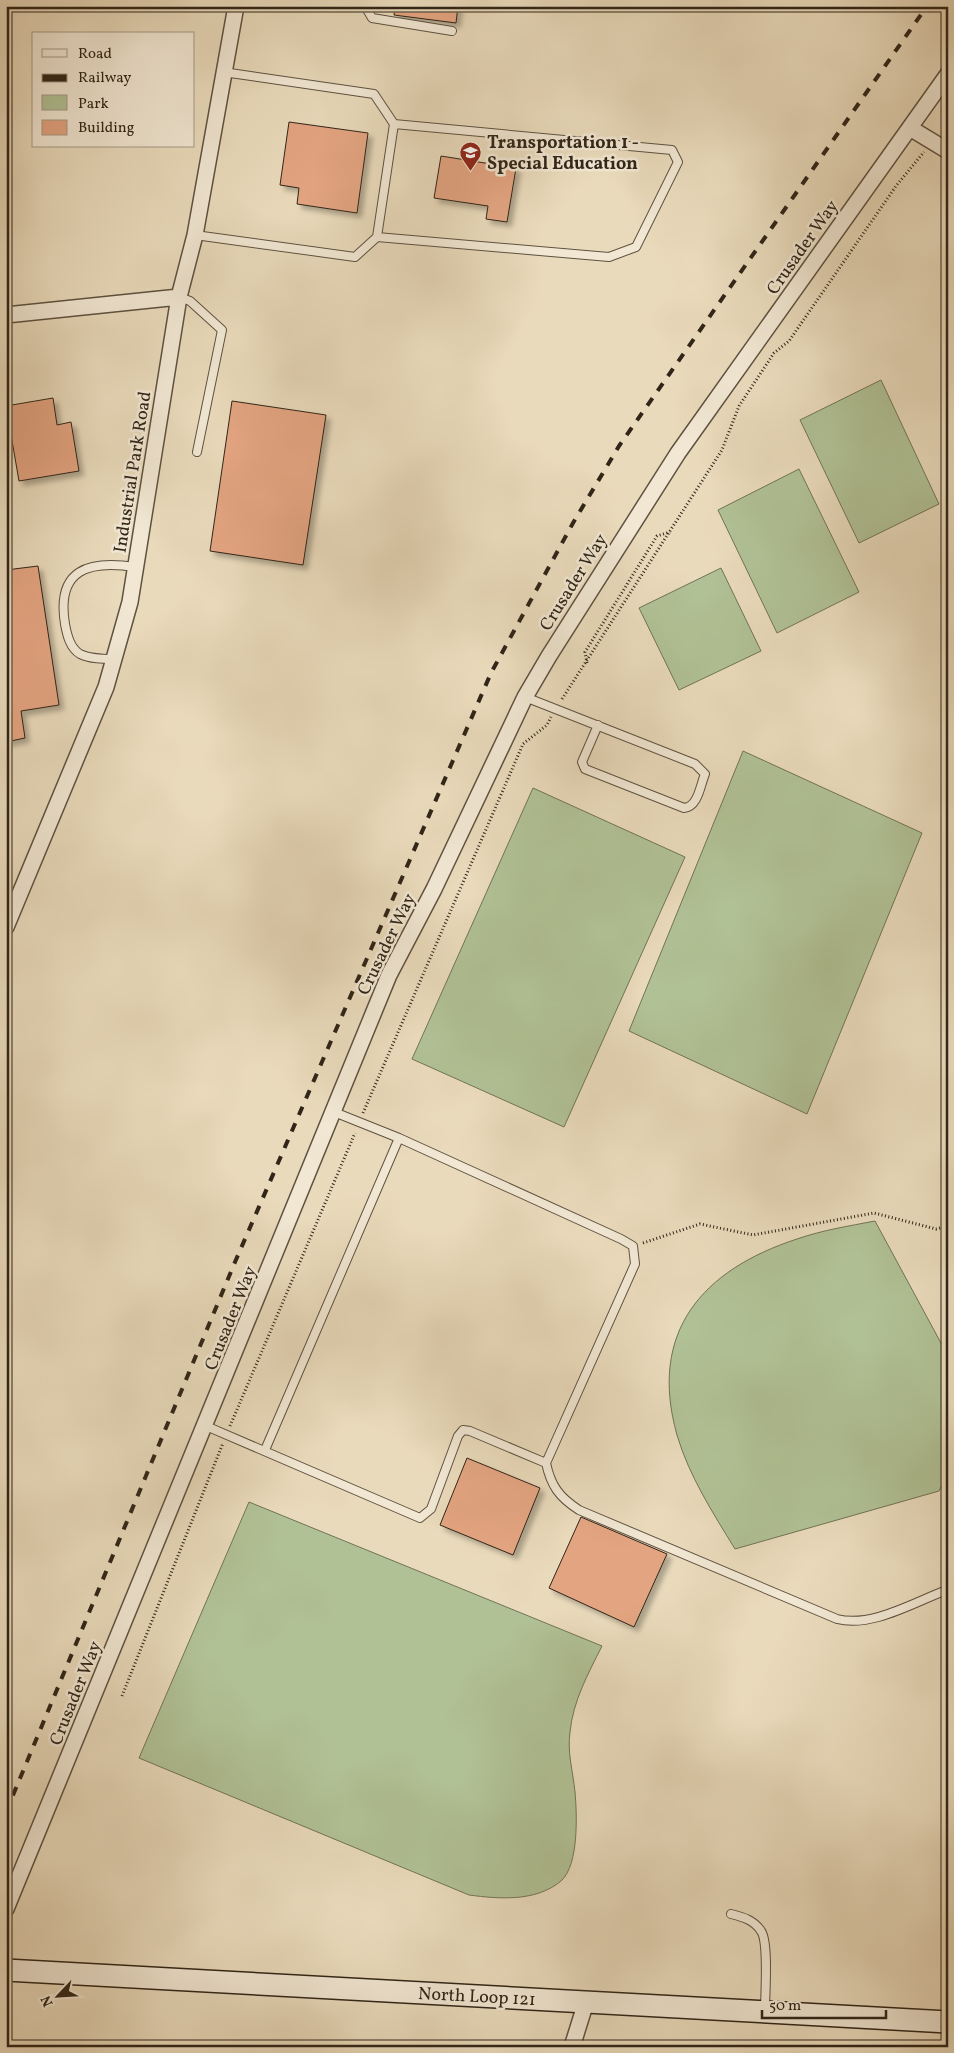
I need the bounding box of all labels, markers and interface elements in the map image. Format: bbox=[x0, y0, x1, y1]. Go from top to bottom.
legend bbox=[32, 32, 195, 148]
text: Road bbox=[78, 44, 112, 65]
text: Railway bbox=[78, 68, 131, 89]
text: Park bbox=[78, 94, 109, 115]
text: Building bbox=[78, 118, 135, 139]
place label: Transportation 1 - Special Education bbox=[487, 131, 639, 177]
school or university icon: Transportation 1 - Special Education bbox=[459, 140, 483, 171]
street label: Crusader Way bbox=[761, 195, 845, 300]
street label: Industrial Park Road bbox=[108, 390, 159, 555]
street label: Crusader Way bbox=[534, 529, 614, 636]
street label: Crusader Way bbox=[352, 889, 423, 1000]
street label: Crusader Way bbox=[199, 1262, 264, 1374]
street label: Crusader Way bbox=[44, 1637, 109, 1749]
north arrow bbox=[32, 1970, 82, 2020]
street label: North Loop 121 bbox=[417, 1982, 536, 2013]
scale bar bbox=[762, 1988, 885, 2020]
text: N bbox=[37, 1992, 58, 2009]
text: 50 m bbox=[769, 1996, 801, 2017]

